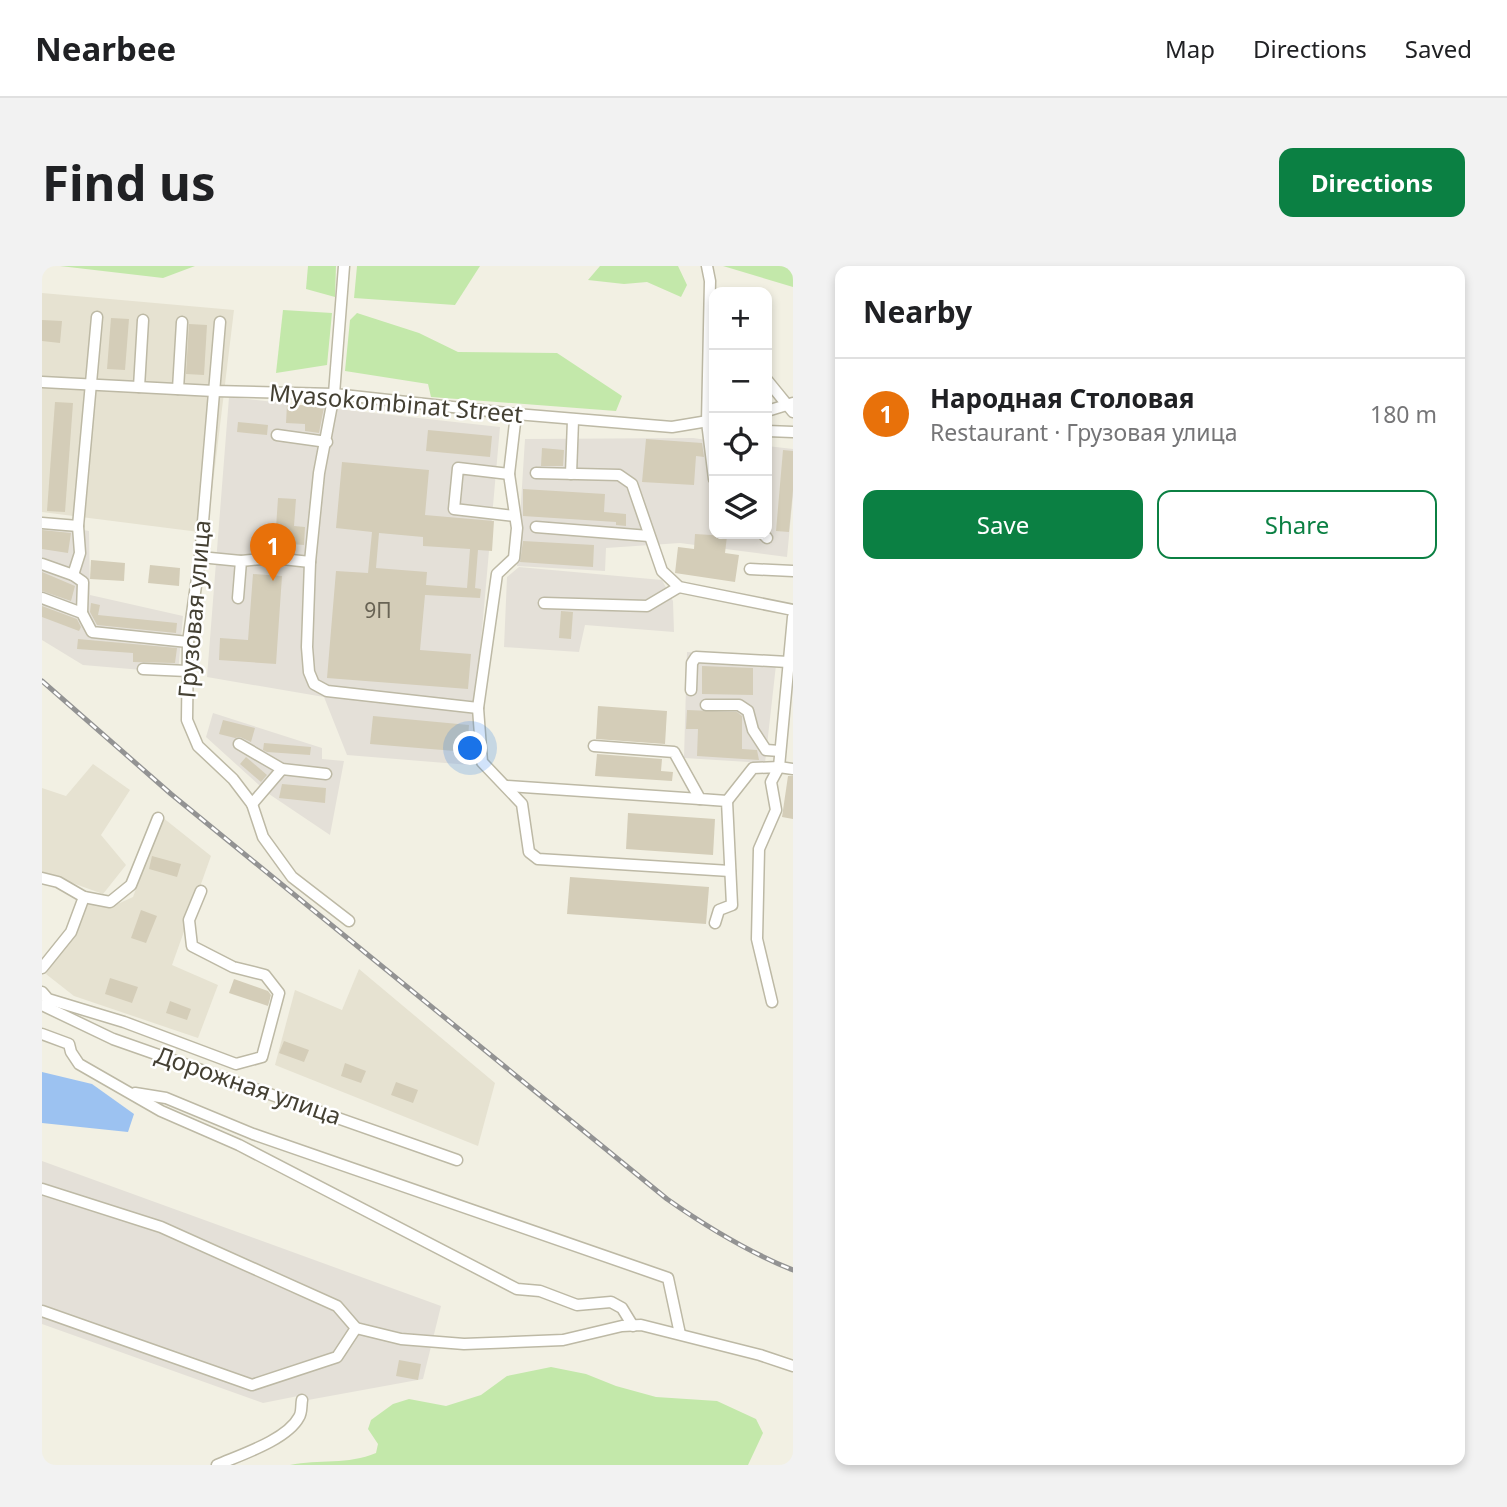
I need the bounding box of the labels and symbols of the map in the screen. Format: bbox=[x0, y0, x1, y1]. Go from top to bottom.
street label: Myasokombinat Street bbox=[268, 375, 525, 430]
street label: Грузовая улица bbox=[169, 518, 218, 699]
pin: 1 bbox=[250, 523, 296, 581]
house number: 9П bbox=[364, 596, 392, 624]
your location bbox=[453, 731, 487, 765]
street label: Дорожная улица bbox=[151, 1037, 346, 1132]

